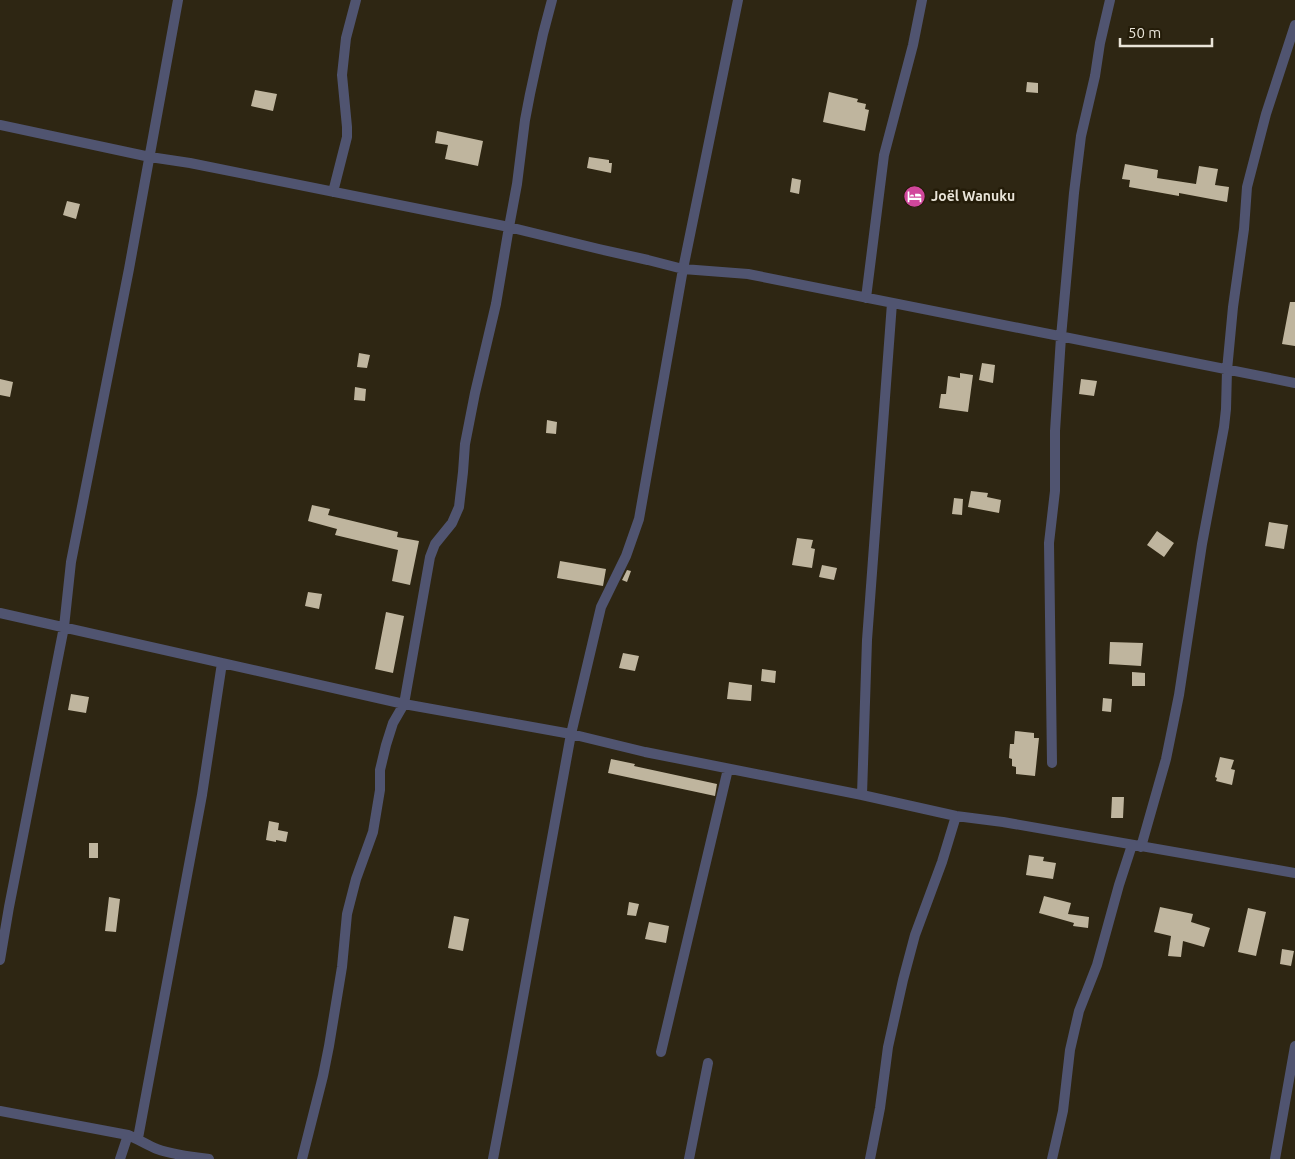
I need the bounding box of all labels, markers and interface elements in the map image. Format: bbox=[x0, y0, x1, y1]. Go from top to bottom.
scale bar bbox=[1120, 15, 1212, 47]
text: 50 m bbox=[1128, 24, 1161, 41]
hotel icon: Joël Wanuku bbox=[903, 184, 927, 208]
place label: Joël Wanuku bbox=[931, 188, 1015, 204]

